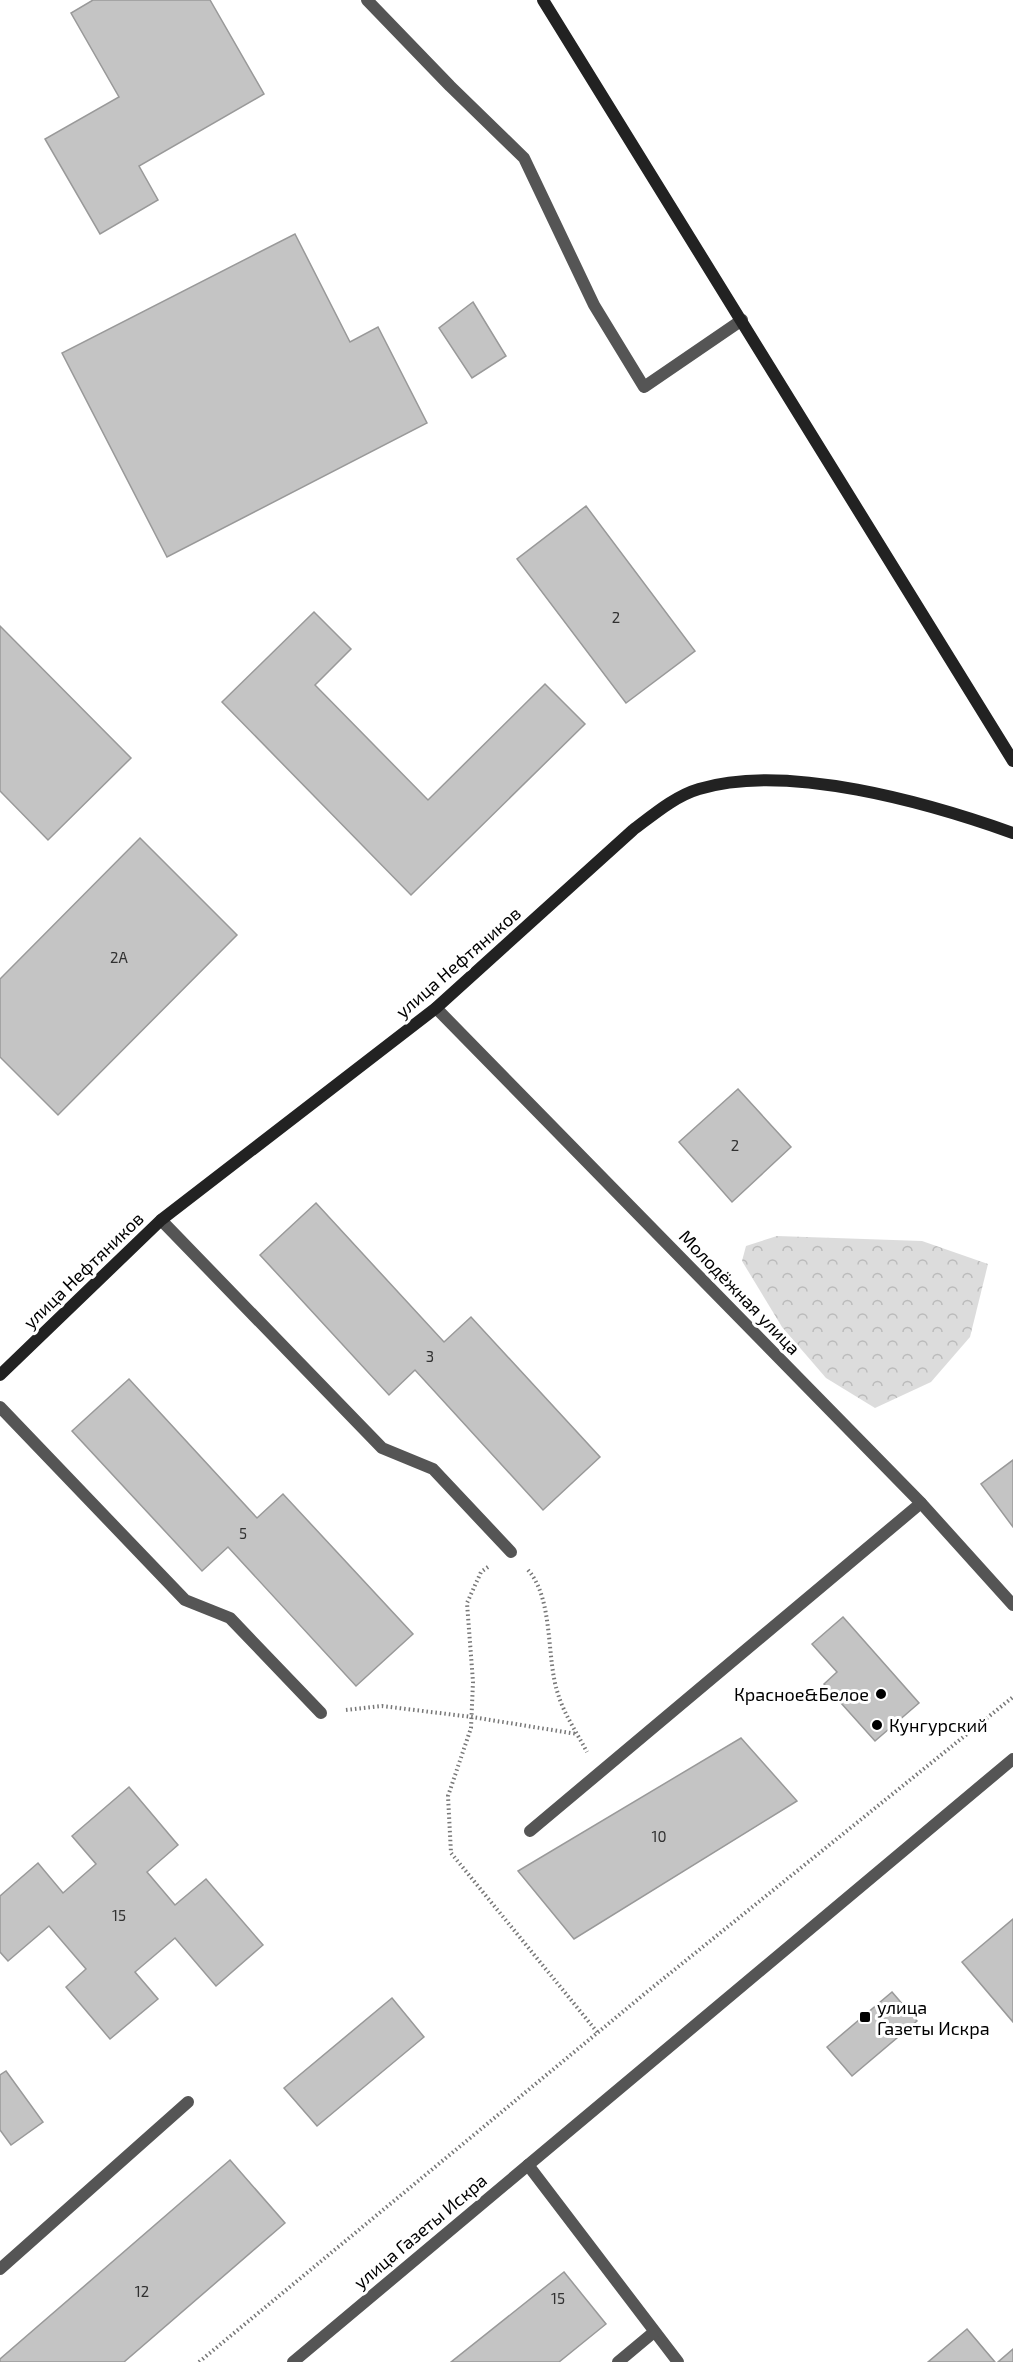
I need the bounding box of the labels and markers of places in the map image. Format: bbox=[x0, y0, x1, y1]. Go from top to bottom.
place label: Красное&Белое bbox=[734, 1683, 869, 1705]
marker: Красное&Белое bbox=[874, 1687, 888, 1701]
place label: Кунгурский bbox=[889, 1714, 988, 1736]
marker: Кунгурский bbox=[870, 1718, 884, 1732]
place label: улица Газеты Искра bbox=[877, 1996, 990, 2039]
marker: улица Газеты Искра bbox=[858, 2010, 872, 2024]

